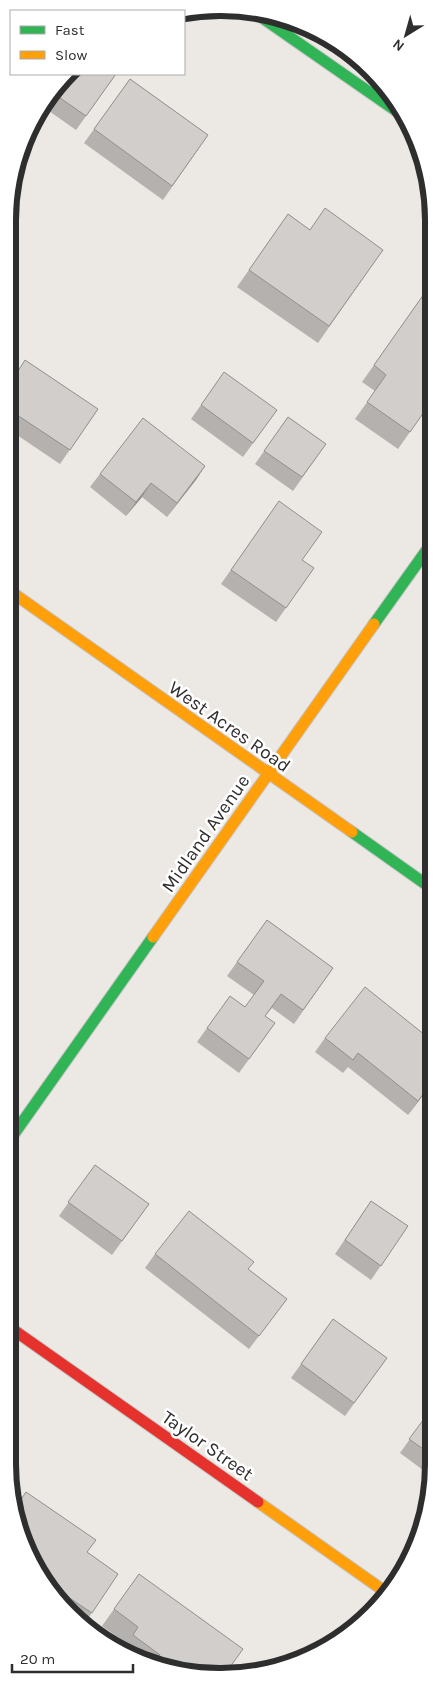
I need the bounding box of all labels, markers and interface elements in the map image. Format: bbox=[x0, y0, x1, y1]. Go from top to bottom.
legend bbox=[10, 10, 185, 75]
north arrow bbox=[381, 10, 431, 60]
text: Fast bbox=[55, 21, 85, 39]
text: N bbox=[389, 35, 408, 55]
text: Slow bbox=[55, 46, 87, 64]
street label: West Acres Road bbox=[164, 677, 294, 777]
street label: Midland Avenue bbox=[157, 771, 255, 897]
street label: Taylor Street bbox=[158, 1406, 257, 1485]
scale bar bbox=[12, 1642, 134, 1674]
text: 20 m bbox=[20, 1650, 55, 1668]

